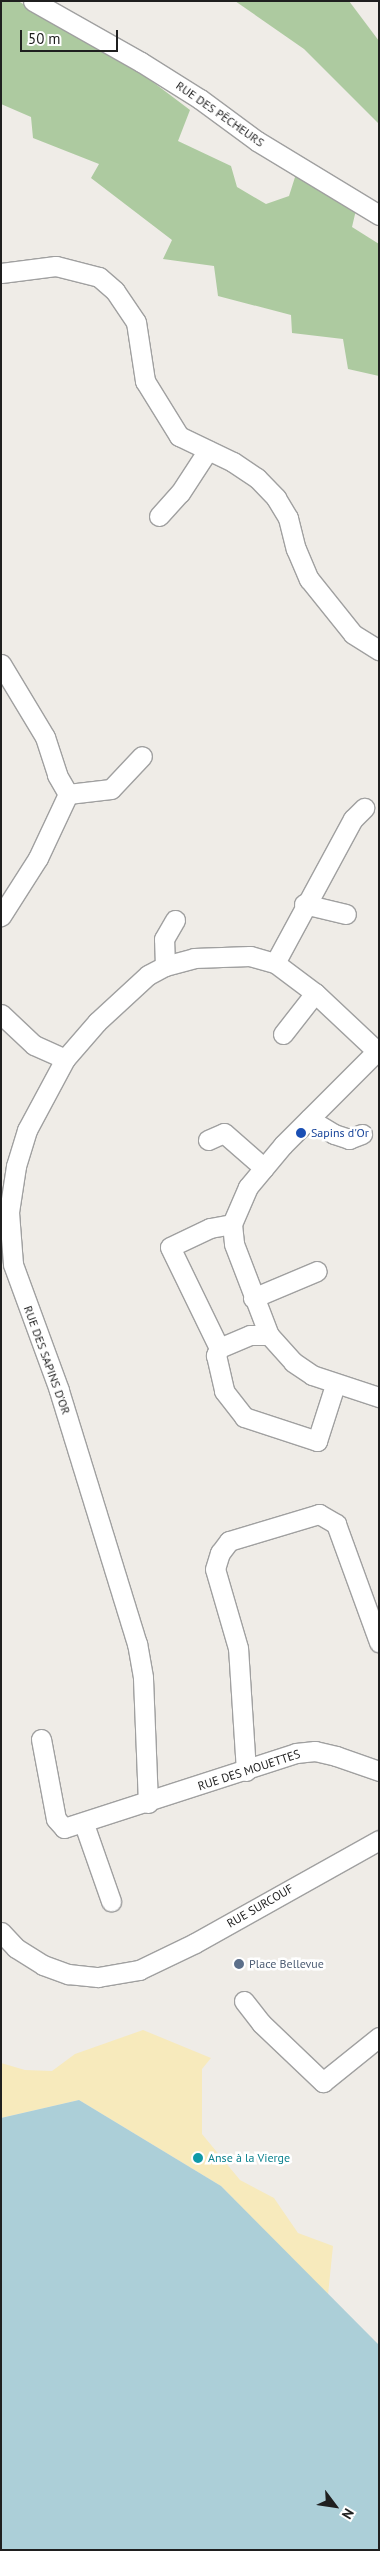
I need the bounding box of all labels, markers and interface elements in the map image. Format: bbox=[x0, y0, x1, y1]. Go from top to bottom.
scale bar bbox=[22, 20, 120, 52]
text: 50 m bbox=[28, 29, 61, 48]
street label: RUE DES PÊCHEURS bbox=[173, 78, 267, 150]
place label: Sapins d'Or bbox=[311, 1126, 369, 1140]
marker: Sapins d'Or bbox=[295, 1127, 307, 1139]
street label: RUE DES SAPINS D'OR bbox=[21, 1304, 73, 1416]
street label: RUE DES MOUETTES bbox=[196, 1747, 302, 1793]
street label: RUE SURCOUF bbox=[224, 1881, 296, 1931]
place label: Place Bellevue bbox=[249, 1957, 324, 1971]
marker: Place Bellevue bbox=[233, 1958, 245, 1970]
place label: Anse à la Vierge bbox=[208, 2151, 290, 2165]
marker: Anse à la Vierge bbox=[192, 2152, 204, 2164]
north arrow bbox=[310, 2481, 360, 2531]
text: N bbox=[338, 2505, 358, 2522]

